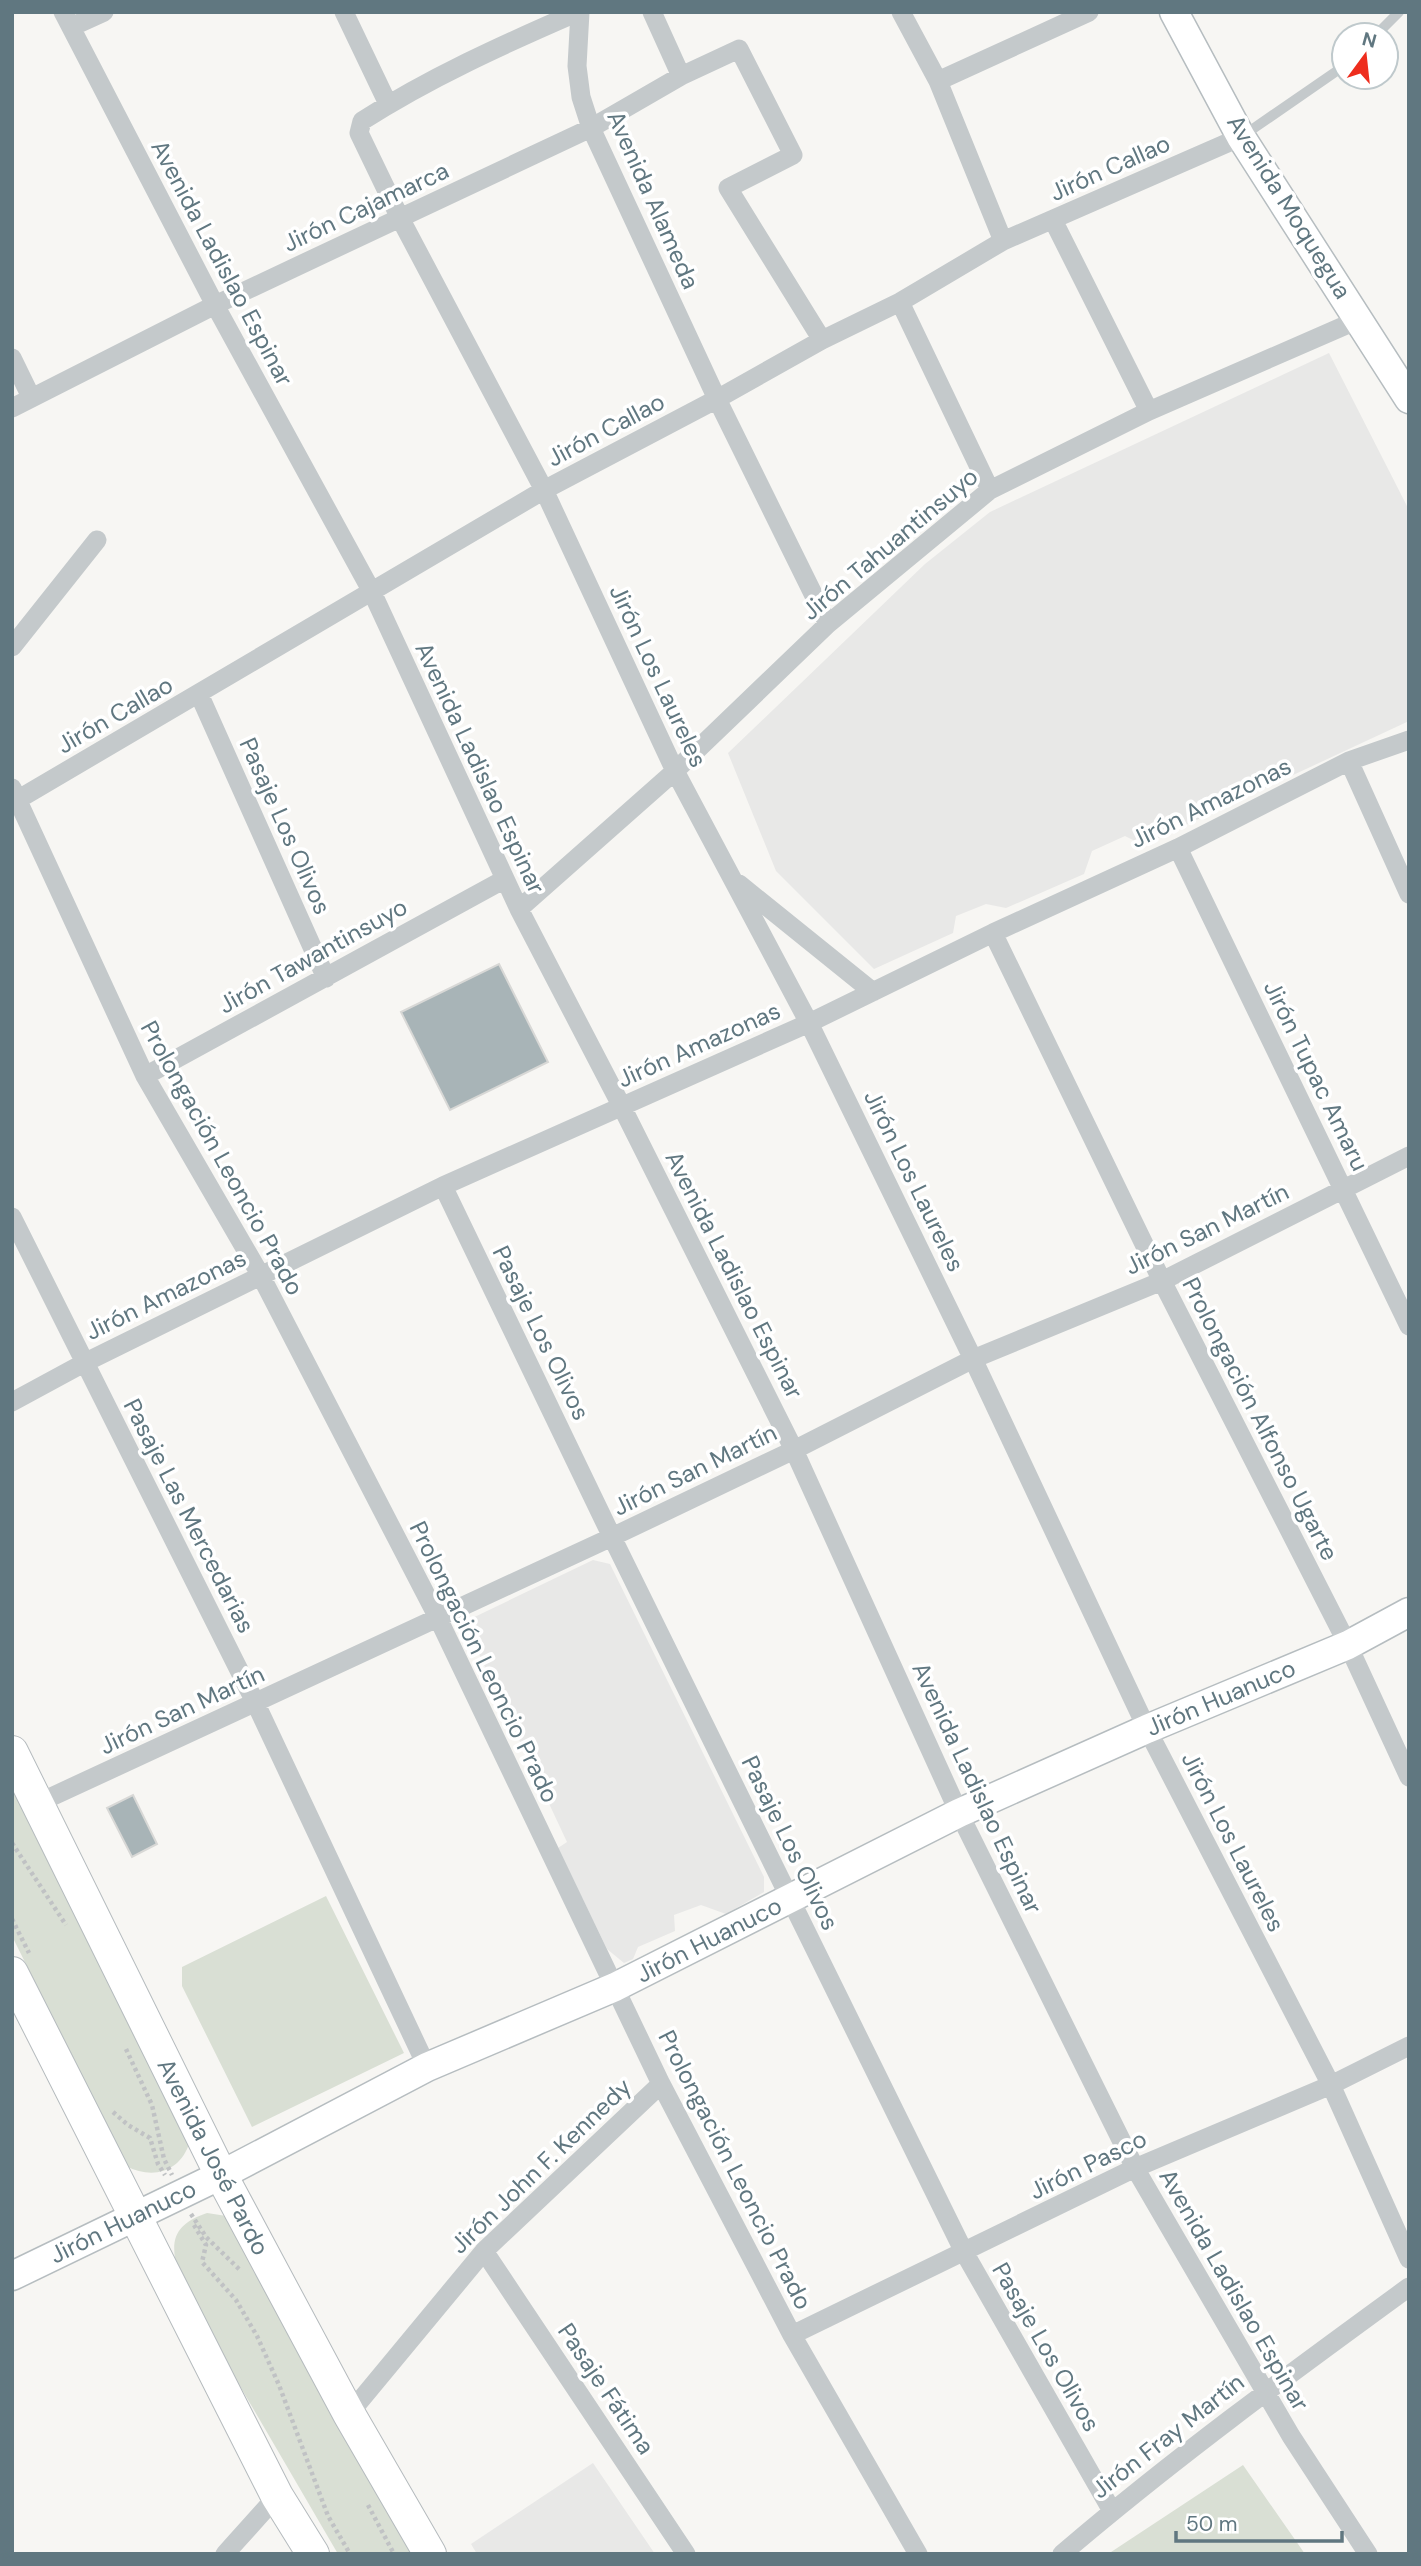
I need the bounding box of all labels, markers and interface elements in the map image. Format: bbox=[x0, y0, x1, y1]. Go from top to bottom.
north arrow bbox=[1330, 21, 1400, 91]
text: N bbox=[1359, 26, 1379, 54]
street label: Avenida Alameda bbox=[600, 106, 707, 294]
street label: Avenida Moquegua bbox=[1220, 109, 1359, 305]
street label: Jirón Callao bbox=[1045, 127, 1175, 208]
street label: Avenida Ladislao Espinar bbox=[144, 134, 301, 391]
street label: Jirón Cajamarca bbox=[278, 155, 454, 259]
street label: Jirón Callao bbox=[542, 386, 670, 473]
street label: Jirón Tahuantinsuyo bbox=[795, 461, 984, 626]
street label: Jirón Los Laureles bbox=[603, 580, 714, 772]
street label: Avenida Ladislao Espinar bbox=[408, 637, 552, 899]
street label: Jirón Callao bbox=[51, 669, 178, 760]
street label: Pasaje Los Olivos bbox=[233, 733, 338, 919]
street label: Jirón Amazonas bbox=[1125, 750, 1296, 855]
street label: Jirón Tawantinsuyo bbox=[213, 891, 413, 1020]
street label: Jirón Tupac Amaru bbox=[1257, 976, 1376, 1176]
street label: Jirón Amazonas bbox=[613, 995, 785, 1094]
street label: Prolongación Leoncio Prado bbox=[134, 1015, 311, 1301]
street label: Jirón Los Laureles bbox=[857, 1085, 972, 1277]
street label: Avenida Ladislao Espinar bbox=[658, 1146, 811, 1404]
street label: Jirón San Martín bbox=[1120, 1176, 1294, 1282]
street label: Pasaje Los Olivos bbox=[486, 1241, 597, 1425]
street label: Jirón Amazonas bbox=[80, 1242, 251, 1347]
street label: Prolongación Alfonso Ugarte bbox=[1175, 1272, 1345, 1566]
street label: Pasaje Las Mercedarias bbox=[117, 1393, 262, 1638]
street label: Jirón San Martín bbox=[608, 1417, 782, 1523]
street label: Prolongación Leoncio Prado bbox=[403, 1516, 566, 1808]
street label: Jirón Huanuco bbox=[1141, 1652, 1300, 1743]
street label: Avenida Ladislao Espinar bbox=[905, 1657, 1049, 1919]
street label: Jirón San Martín bbox=[94, 1658, 269, 1761]
street label: Jirón Los Laureles bbox=[1175, 1747, 1292, 1937]
street label: Pasaje Los Olivos bbox=[735, 1751, 846, 1935]
street label: Jirón Huanuco bbox=[631, 1890, 787, 1990]
street label: Prolongación Leoncio Prado bbox=[651, 2025, 819, 2315]
street label: Avenida José Pardo bbox=[150, 2053, 276, 2260]
street label: Jirón John F. Kennedy bbox=[444, 2071, 638, 2260]
street label: Jirón Pasco bbox=[1024, 2123, 1152, 2206]
street label: Avenida Ladislao Espinar bbox=[1152, 2163, 1316, 2416]
street label: Jirón Huanuco bbox=[44, 2173, 201, 2270]
street label: Pasaje Los Olivos bbox=[985, 2257, 1107, 2437]
street label: Pasaje Fátima bbox=[551, 2317, 662, 2460]
street label: Jirón Fray Martín bbox=[1085, 2366, 1250, 2505]
scale bar bbox=[1176, 2500, 1342, 2544]
text: 50 m bbox=[1186, 2510, 1237, 2538]

